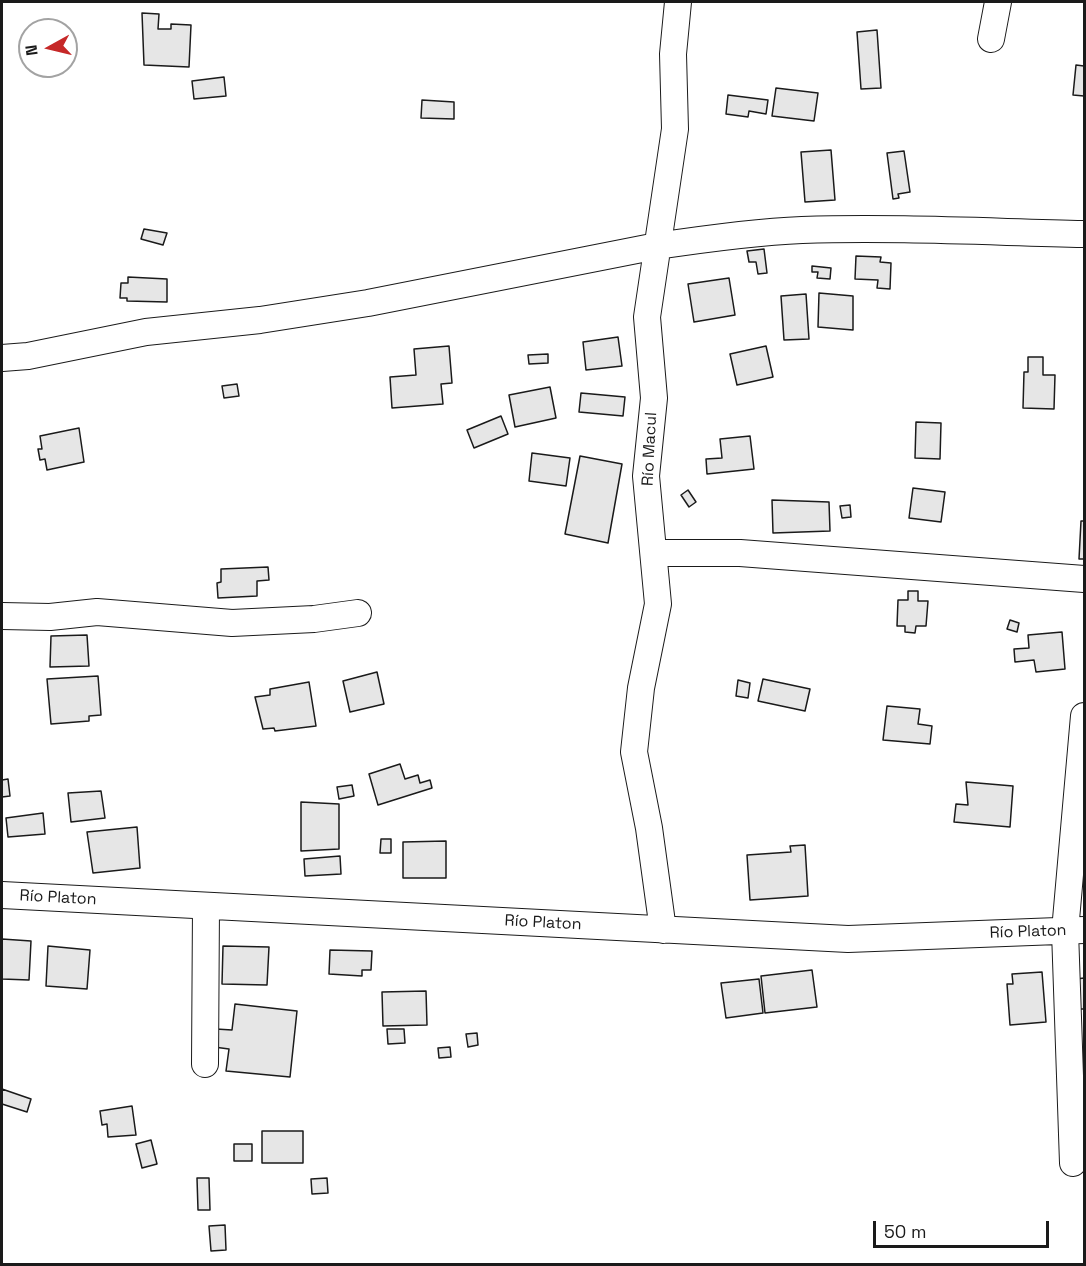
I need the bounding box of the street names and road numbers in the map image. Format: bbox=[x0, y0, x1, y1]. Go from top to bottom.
street label: Río Macul bbox=[638, 411, 662, 487]
street label: Río Platon bbox=[19, 886, 97, 910]
street label: Río Platon bbox=[504, 911, 582, 935]
street label: Río Platon bbox=[989, 921, 1067, 943]

